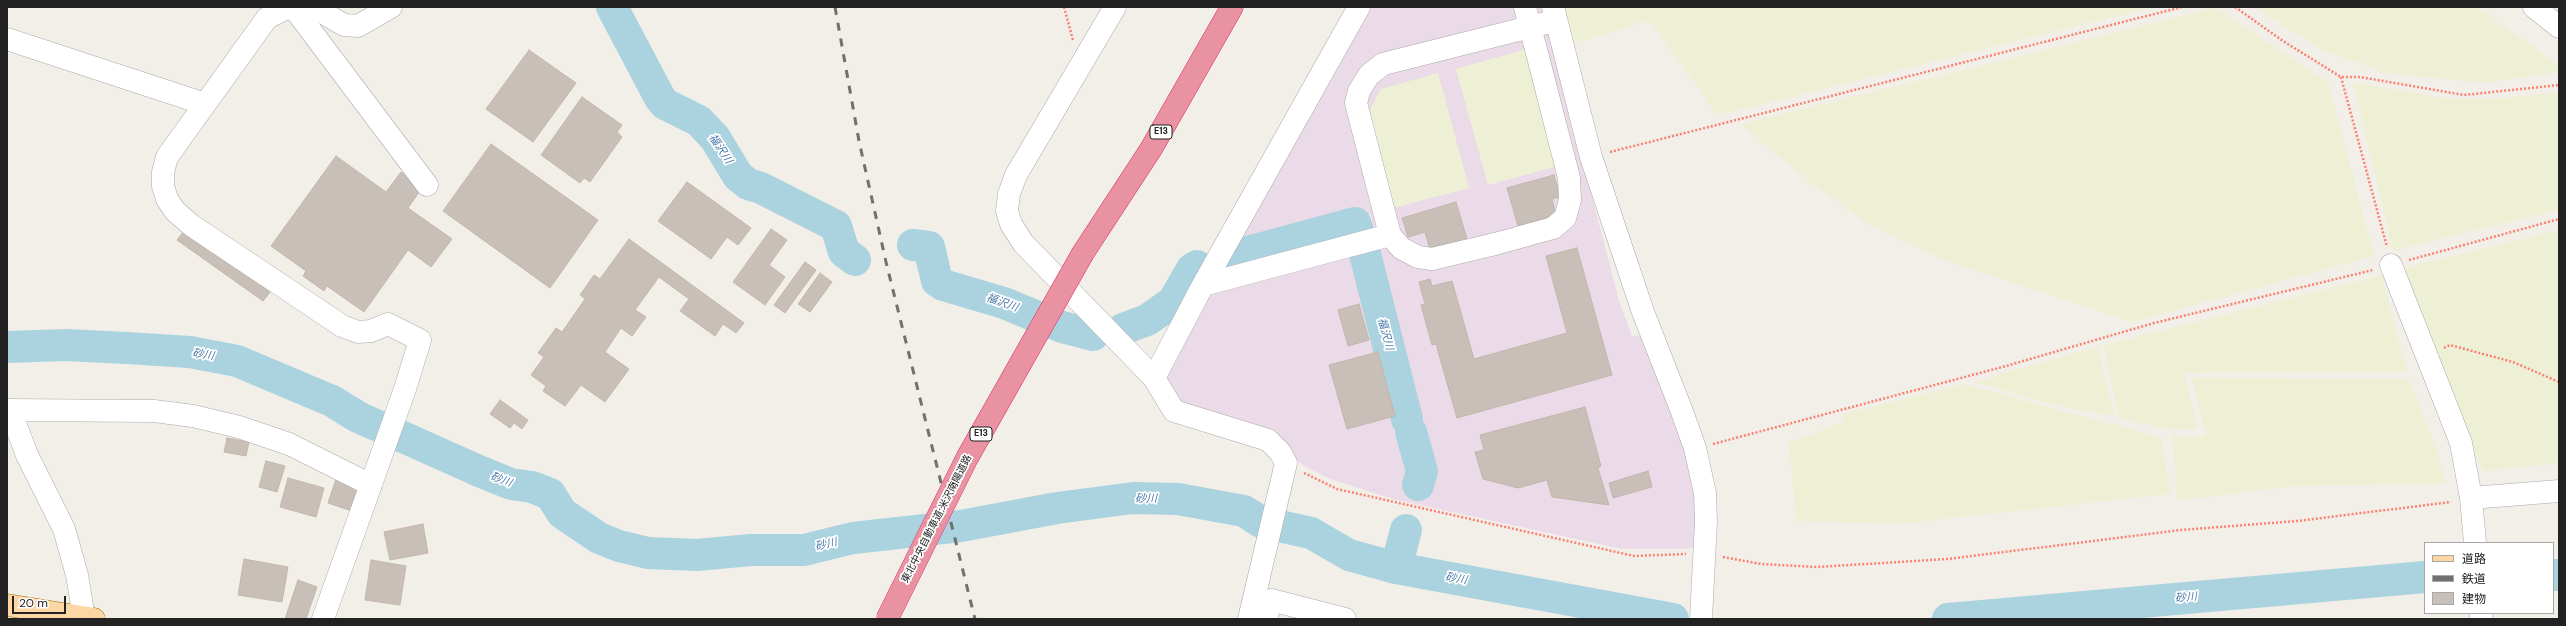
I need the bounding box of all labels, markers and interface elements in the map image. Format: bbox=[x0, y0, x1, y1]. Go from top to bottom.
road number: E13 bbox=[1150, 125, 1172, 139]
water label: 福沢川 bbox=[705, 132, 735, 166]
water label: 福沢川 bbox=[984, 291, 1020, 315]
water label: 福沢川 bbox=[1374, 316, 1396, 352]
water label: 砂川 bbox=[191, 347, 215, 363]
road number: E13 bbox=[970, 427, 992, 441]
street label: 東北中央自動車道;米沢南陽道路 bbox=[899, 453, 975, 585]
water label: 砂川 bbox=[488, 470, 514, 490]
water label: 砂川 bbox=[1135, 492, 1157, 506]
water label: 砂川 bbox=[814, 536, 838, 554]
legend bbox=[2424, 542, 2554, 614]
text: 道路 bbox=[2462, 551, 2486, 567]
water label: 砂川 bbox=[1444, 571, 1468, 587]
text: 鉄道 bbox=[2462, 571, 2486, 587]
scale bar bbox=[14, 588, 68, 614]
water label: 砂川 bbox=[2174, 590, 2198, 606]
text: 建物 bbox=[2462, 591, 2486, 607]
text: 20 m bbox=[19, 595, 48, 611]

